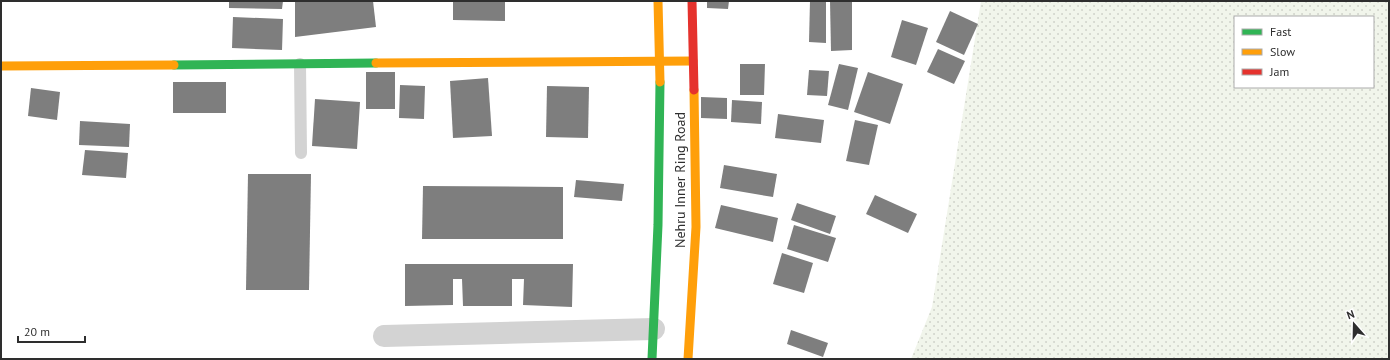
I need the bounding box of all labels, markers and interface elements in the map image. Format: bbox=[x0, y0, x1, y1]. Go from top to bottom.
legend bbox=[1234, 16, 1374, 88]
text: Fast bbox=[1270, 24, 1291, 39]
text: Slow bbox=[1270, 44, 1295, 59]
text: Jam bbox=[1269, 64, 1289, 79]
street label: Nehru Inner Ring Road bbox=[671, 112, 689, 248]
north arrow bbox=[1334, 304, 1374, 344]
text: N bbox=[1345, 307, 1356, 322]
scale bar bbox=[18, 318, 85, 344]
text: 20 m bbox=[24, 324, 50, 339]

